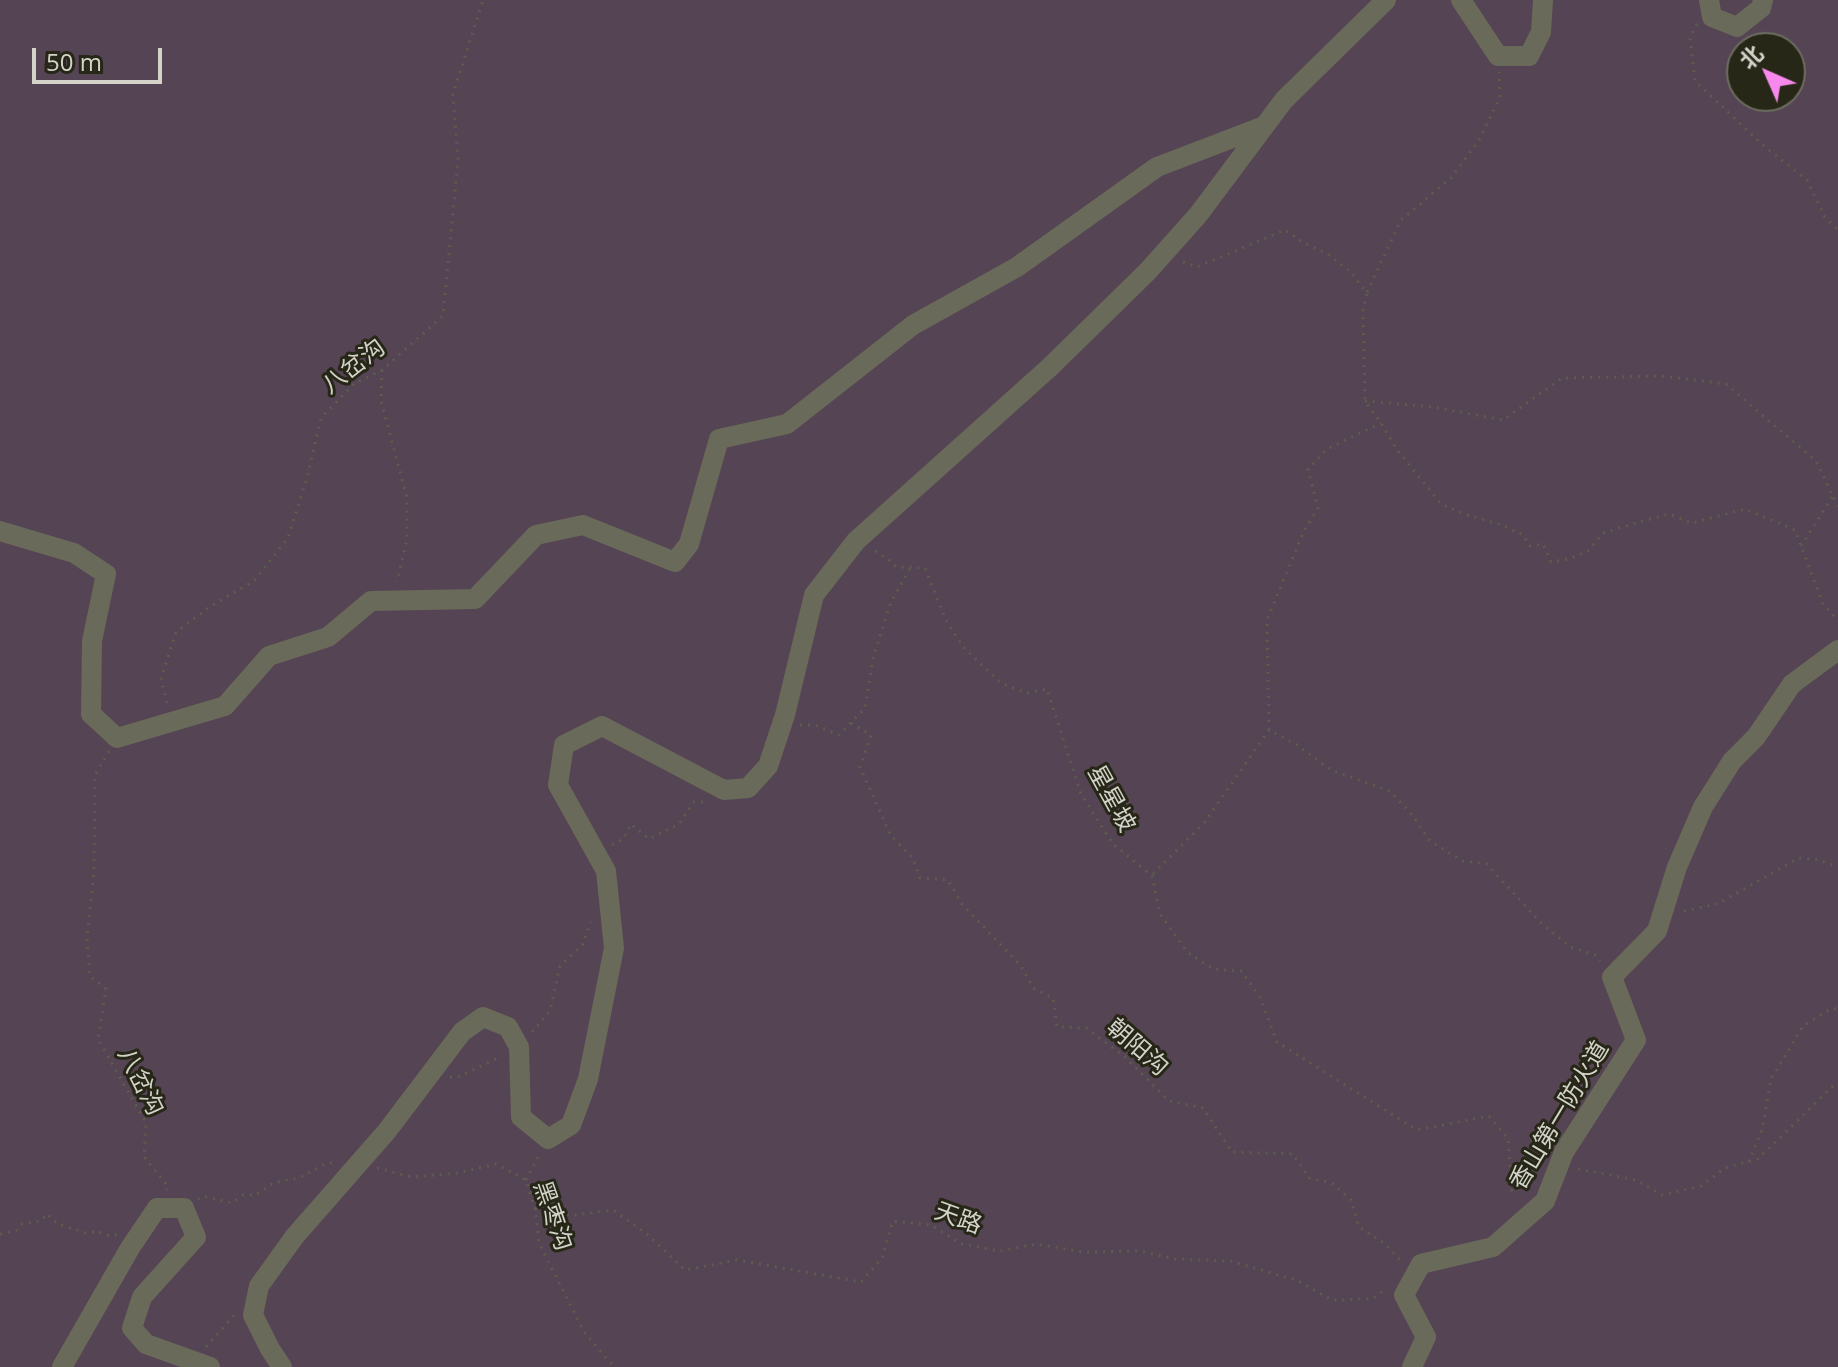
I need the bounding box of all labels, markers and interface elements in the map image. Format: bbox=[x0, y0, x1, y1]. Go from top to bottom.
scale bar bbox=[36, 32, 166, 82]
north arrow bbox=[1726, 32, 1806, 112]
text: 北 bbox=[1732, 38, 1769, 75]
text: 50 m bbox=[46, 45, 102, 78]
street label: 八岔沟 bbox=[317, 333, 391, 401]
street label: 星星坡 bbox=[1081, 761, 1141, 837]
street label: 朝阳沟 bbox=[1100, 1014, 1174, 1082]
street label: 香山第一防火道 bbox=[1504, 1037, 1616, 1195]
street label: 八岔沟 bbox=[111, 1043, 169, 1121]
street label: 黑枣沟 bbox=[527, 1177, 577, 1255]
street label: 天路 bbox=[931, 1197, 985, 1241]

